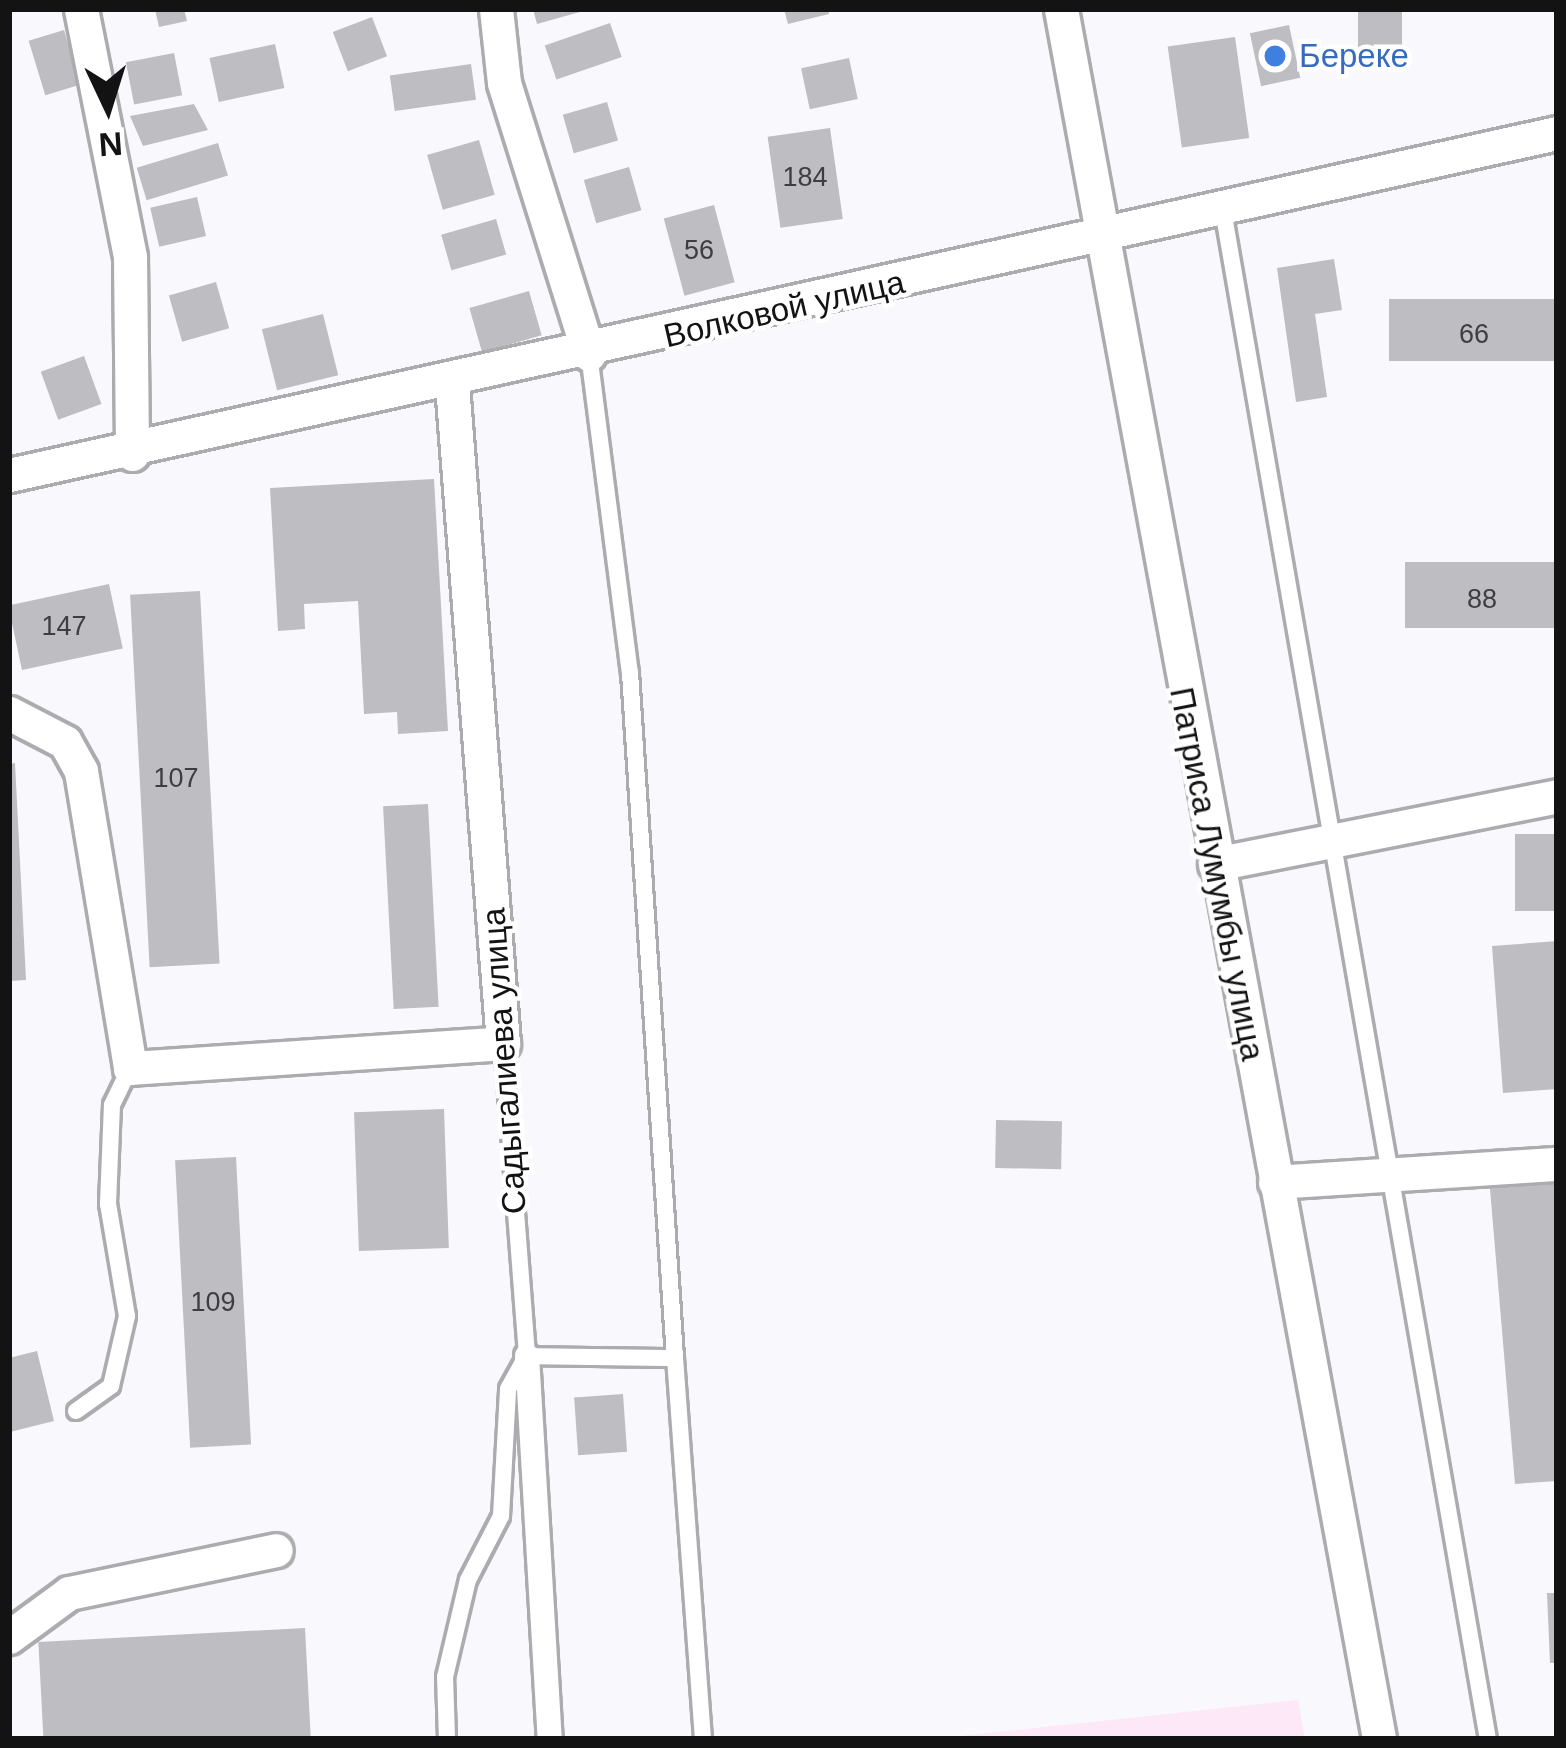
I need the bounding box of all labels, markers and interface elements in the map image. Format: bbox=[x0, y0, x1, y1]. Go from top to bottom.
place label: Береке bbox=[1299, 36, 1409, 76]
marker: Береке bbox=[1262, 43, 1288, 69]
north arrow bbox=[48, 48, 168, 168]
text: N bbox=[97, 125, 124, 164]
house number: 184 bbox=[782, 162, 828, 194]
house number: 56 bbox=[684, 235, 714, 267]
street label: Волковой улица bbox=[660, 262, 908, 356]
house number: 66 bbox=[1459, 319, 1489, 351]
house number: 88 bbox=[1467, 584, 1497, 616]
house number: 147 bbox=[41, 611, 87, 643]
street label: Патриса Лумумбы улица bbox=[1161, 684, 1273, 1064]
house number: 107 bbox=[153, 763, 199, 795]
street label: Садыгалиева улица bbox=[474, 907, 534, 1215]
house number: 109 bbox=[190, 1287, 236, 1319]

